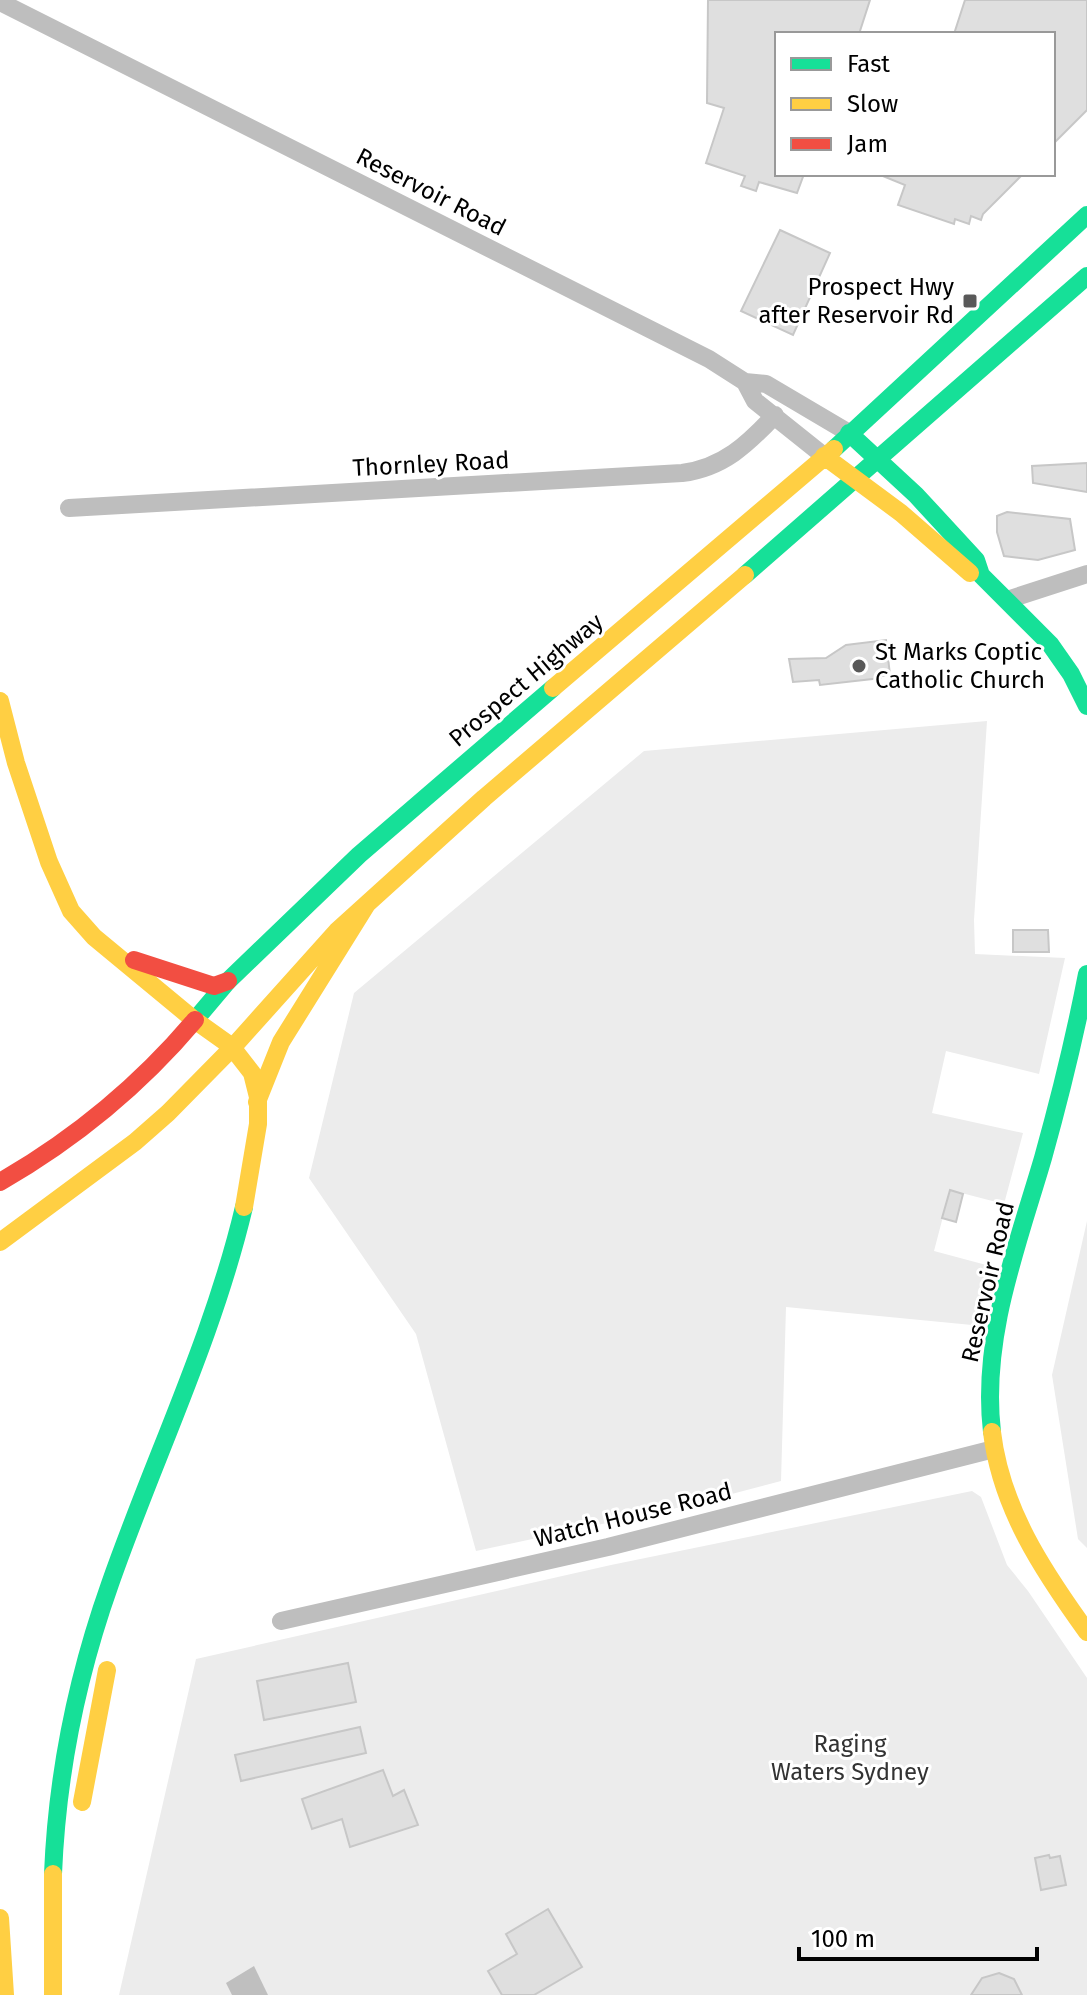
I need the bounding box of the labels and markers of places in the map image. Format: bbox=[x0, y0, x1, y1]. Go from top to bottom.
place label: Prospect Hwy after Reservoir Rd bbox=[758, 273, 954, 329]
marker: Prospect Hwy after Reservoir Rd bbox=[961, 292, 979, 310]
place label: St Marks Coptic Catholic Church bbox=[875, 638, 1045, 694]
marker: St Marks Coptic Catholic Church bbox=[850, 657, 868, 675]

